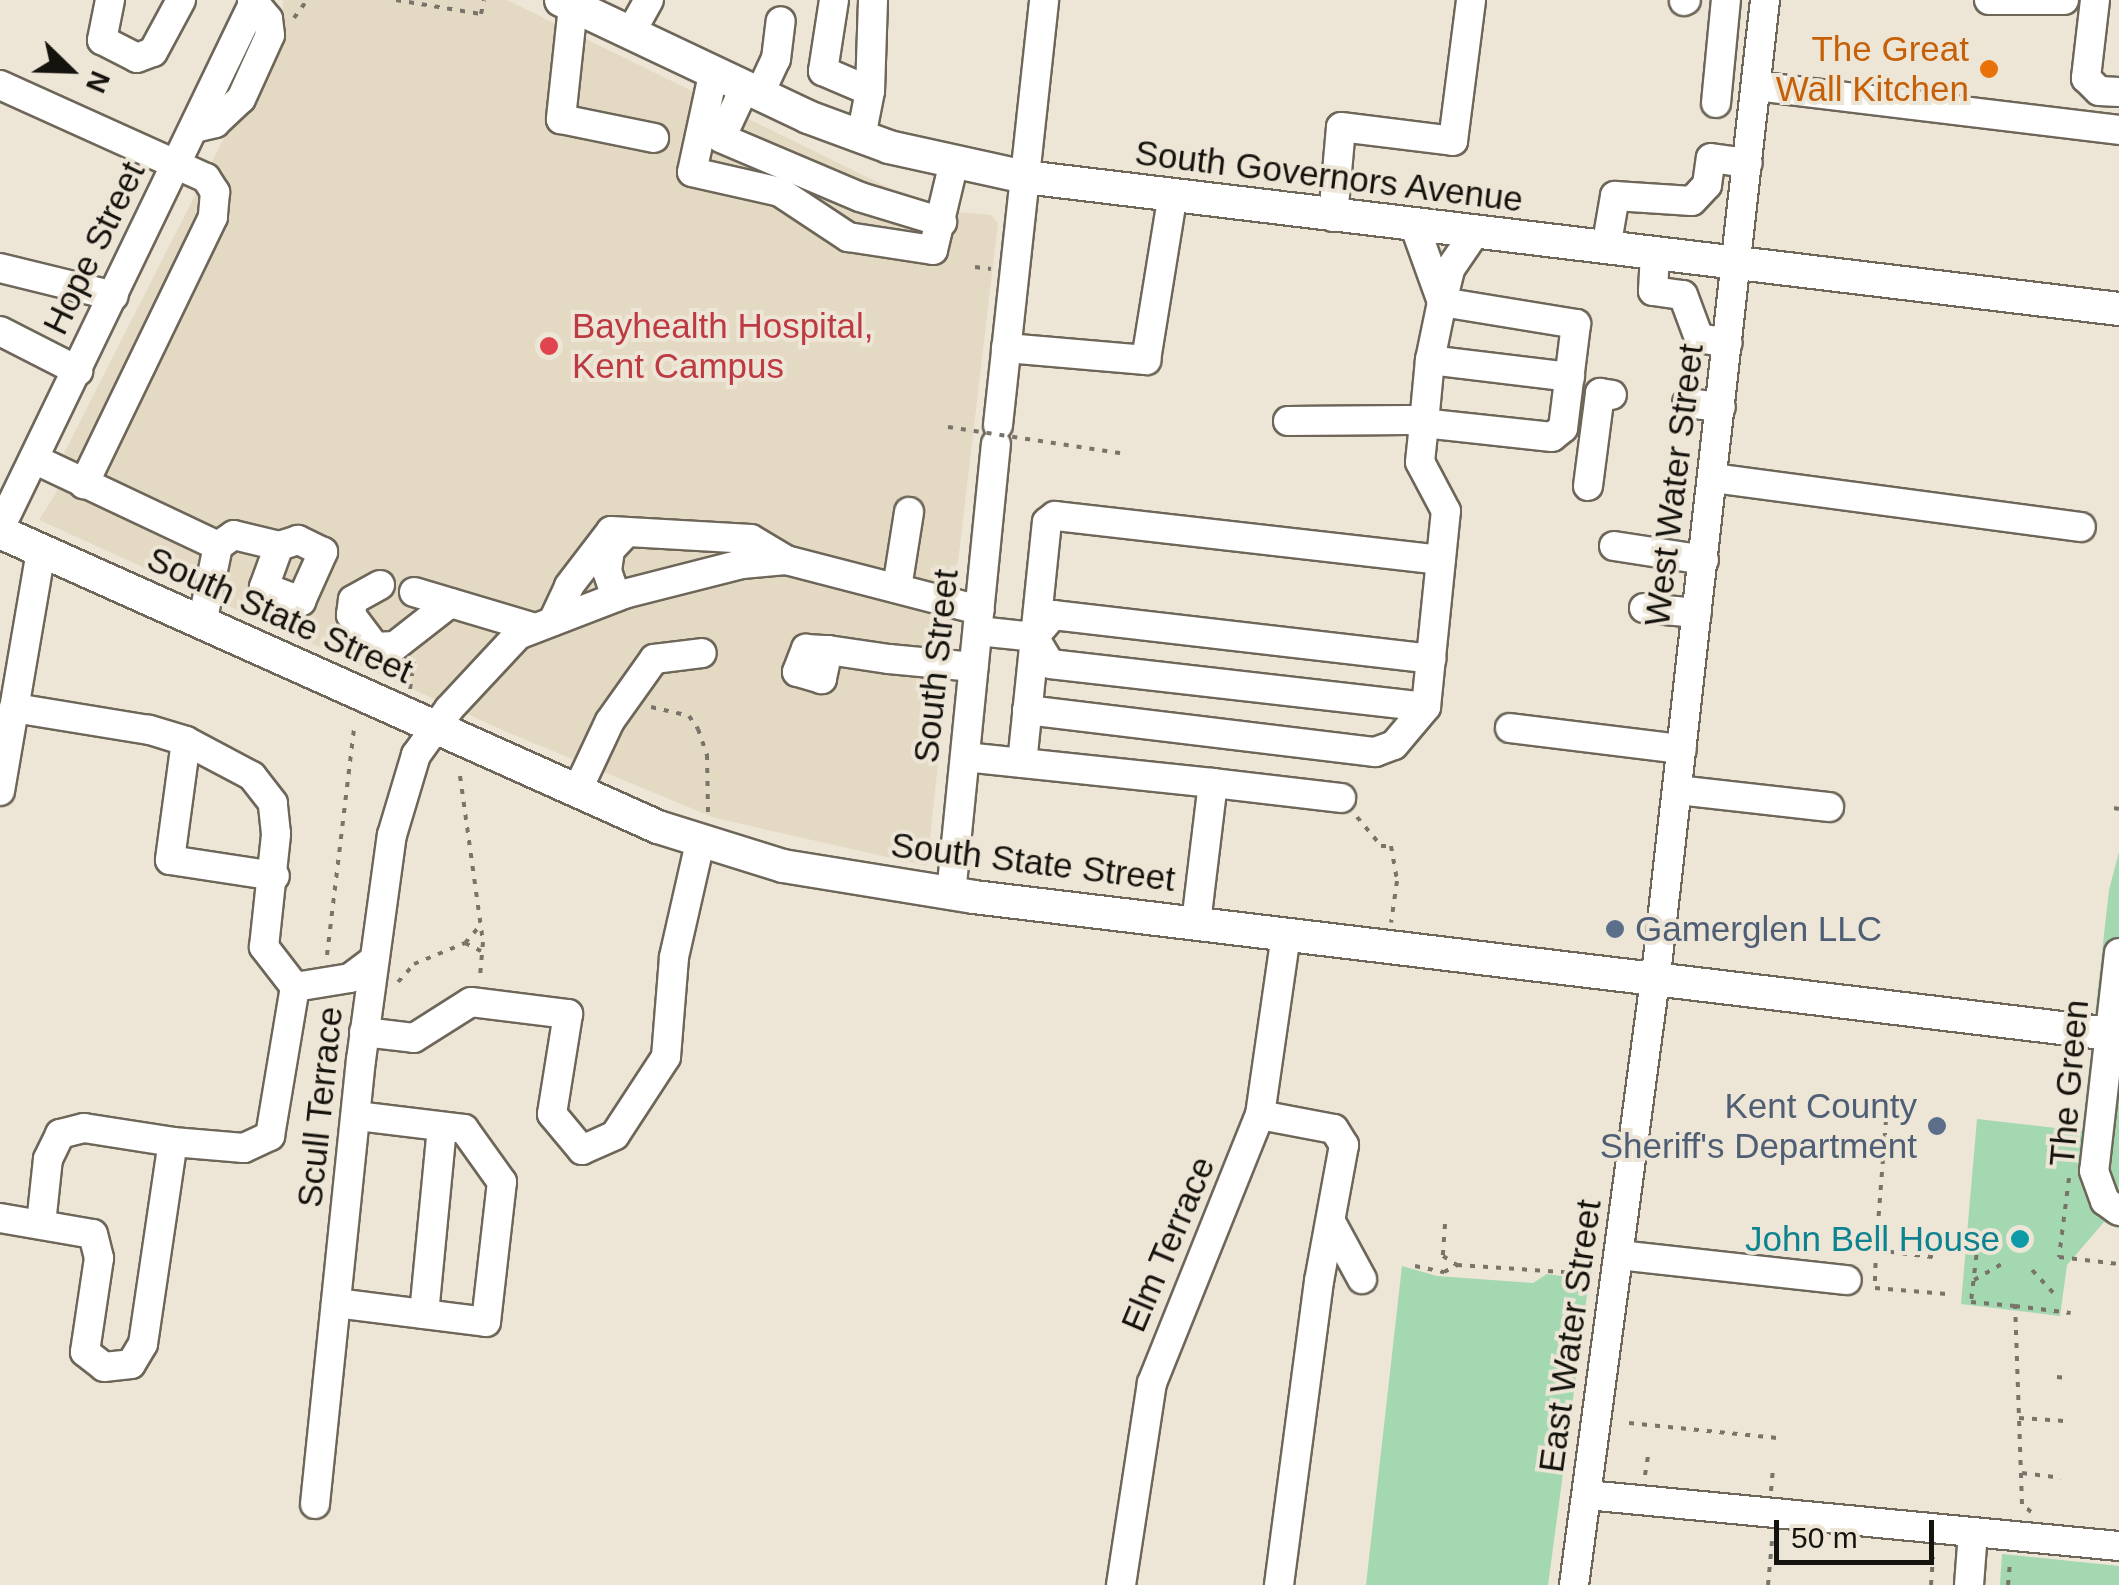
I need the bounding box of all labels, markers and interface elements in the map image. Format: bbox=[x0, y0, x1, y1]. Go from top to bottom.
north arrow bbox=[20, 20, 120, 120]
place label: The Great Wall Kitchen bbox=[1776, 28, 1969, 110]
marker: The Great Wall Kitchen bbox=[1978, 58, 2000, 80]
text: N bbox=[80, 67, 116, 97]
street label: South Governors Avenue bbox=[1132, 131, 1526, 221]
street label: Hope Street bbox=[34, 155, 154, 341]
place label: Bayhealth Hospital, Kent Campus bbox=[572, 305, 874, 387]
marker: Bayhealth Hospital, Kent Campus bbox=[536, 333, 562, 359]
street label: West Water Street bbox=[1636, 342, 1712, 628]
street label: South State Street bbox=[141, 538, 419, 692]
street label: South Street bbox=[905, 567, 967, 765]
street label: South State Street bbox=[888, 824, 1178, 900]
place label: Gamerglen LLC bbox=[1635, 908, 1882, 950]
marker: Gamerglen LLC bbox=[1604, 918, 1626, 940]
street label: The Green bbox=[2041, 998, 2097, 1168]
street label: Scull Terrace bbox=[289, 1004, 351, 1210]
place label: Kent County Sheriff's Department bbox=[1600, 1085, 1917, 1167]
marker: Kent County Sheriff's Department bbox=[1926, 1115, 1948, 1137]
street label: Elm Terrace bbox=[1112, 1150, 1224, 1338]
street label: East Water Street bbox=[1530, 1197, 1610, 1475]
place label: John Bell House bbox=[1745, 1218, 2000, 1260]
marker: John Bell House bbox=[2009, 1228, 2031, 1250]
scale bar bbox=[1779, 1500, 1939, 1562]
text: 50 m bbox=[1791, 1521, 1858, 1554]

